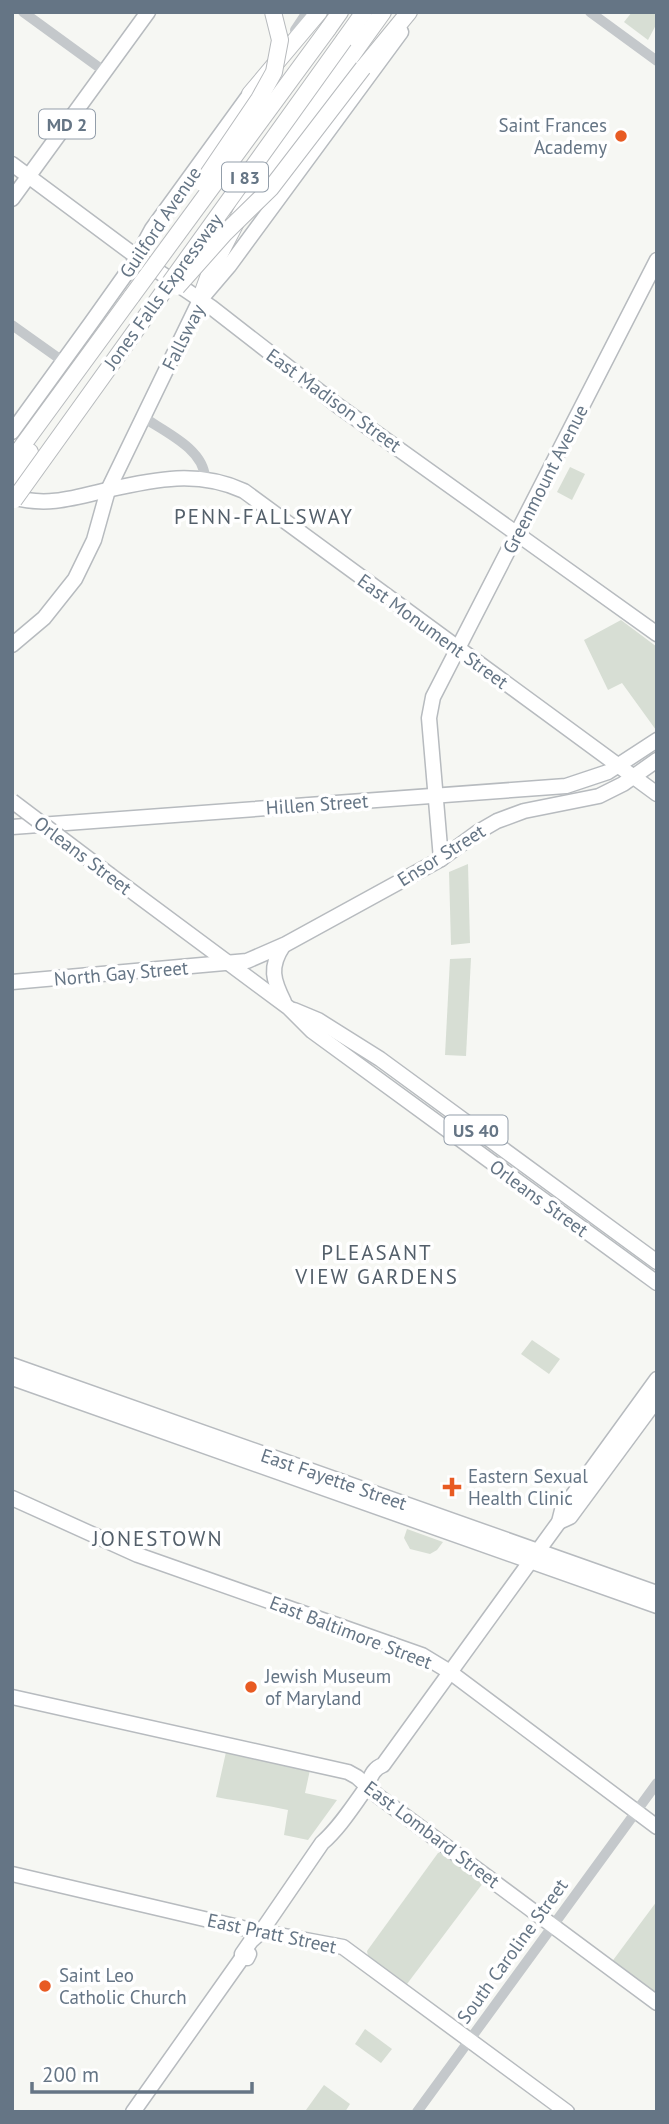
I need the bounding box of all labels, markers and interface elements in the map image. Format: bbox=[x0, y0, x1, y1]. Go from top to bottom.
road number: MD 2 bbox=[39, 110, 95, 139]
place label: Saint Frances Academy bbox=[499, 113, 607, 159]
marker: Saint Frances Academy bbox=[613, 128, 629, 144]
street label: Guilford Avenue bbox=[114, 162, 206, 282]
road number: I 83 bbox=[222, 162, 268, 192]
street label: Jones Falls Expressway bbox=[98, 208, 228, 374]
street label: Fallsway bbox=[156, 300, 210, 374]
street label: East Madison Street bbox=[262, 343, 407, 457]
street label: Greenmount Avenue bbox=[497, 400, 593, 558]
district label: PENN-FALLSWAY bbox=[174, 503, 354, 530]
street label: East Monument Street bbox=[353, 568, 514, 694]
street label: Hillen Street bbox=[265, 788, 370, 820]
street label: Orleans Street bbox=[29, 810, 137, 900]
street label: Ensor Street bbox=[393, 818, 490, 891]
street label: North Gay Street bbox=[53, 955, 190, 991]
road number: US 40 bbox=[444, 1115, 508, 1144]
street label: Orleans Street bbox=[485, 1154, 593, 1242]
district label: PLEASANT VIEW GARDENS bbox=[294, 1239, 459, 1290]
street label: East Fayette Street bbox=[258, 1443, 411, 1515]
place label: Eastern Sexual Health Clinic bbox=[468, 1464, 588, 1510]
marker: Eastern Sexual Health Clinic bbox=[442, 1477, 462, 1497]
district label: JONESTOWN bbox=[91, 1525, 224, 1552]
street label: East Baltimore Street bbox=[266, 1590, 436, 1674]
place label: Jewish Museum of Maryland bbox=[264, 1664, 391, 1710]
marker: Jewish Museum of Maryland bbox=[243, 1679, 259, 1695]
street label: East Lombard Street bbox=[360, 1775, 505, 1893]
street label: South Caroline Street bbox=[451, 1873, 573, 2028]
street label: East Pratt Street bbox=[205, 1908, 339, 1959]
place label: Saint Leo Catholic Church bbox=[59, 1963, 187, 2009]
marker: Saint Leo Catholic Church bbox=[37, 1978, 53, 1994]
scale bar bbox=[32, 2050, 252, 2094]
text: 200 m bbox=[42, 2061, 99, 2088]

